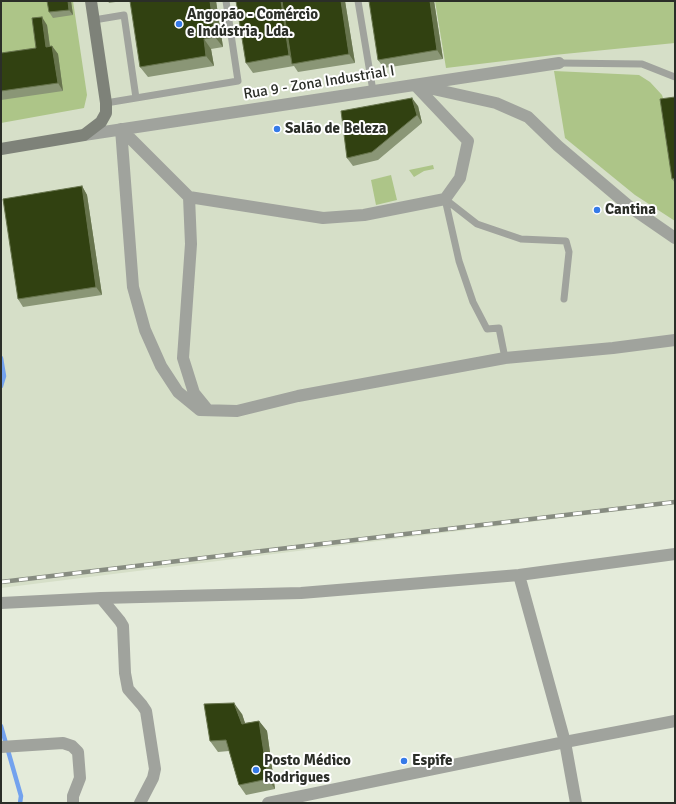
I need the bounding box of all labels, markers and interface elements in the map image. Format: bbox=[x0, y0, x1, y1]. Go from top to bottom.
place label: Angopão - Comércio e Indústria, Lda. bbox=[187, 6, 318, 41]
marker: Angopão - Comércio e Indústria, Lda. bbox=[174, 19, 184, 29]
street label: Rua 9 - Zona Industrial I bbox=[242, 62, 396, 104]
place label: Salão de Beleza bbox=[285, 120, 386, 138]
marker: Salão de Beleza bbox=[272, 124, 282, 134]
place label: Cantina bbox=[605, 201, 656, 219]
marker: Cantina bbox=[592, 205, 602, 215]
place label: Posto Médico Rodrigues bbox=[264, 752, 351, 787]
place label: Espife bbox=[412, 752, 452, 770]
marker: Espife bbox=[399, 756, 409, 766]
marker: Posto Médico Rodrigues bbox=[251, 765, 261, 775]

